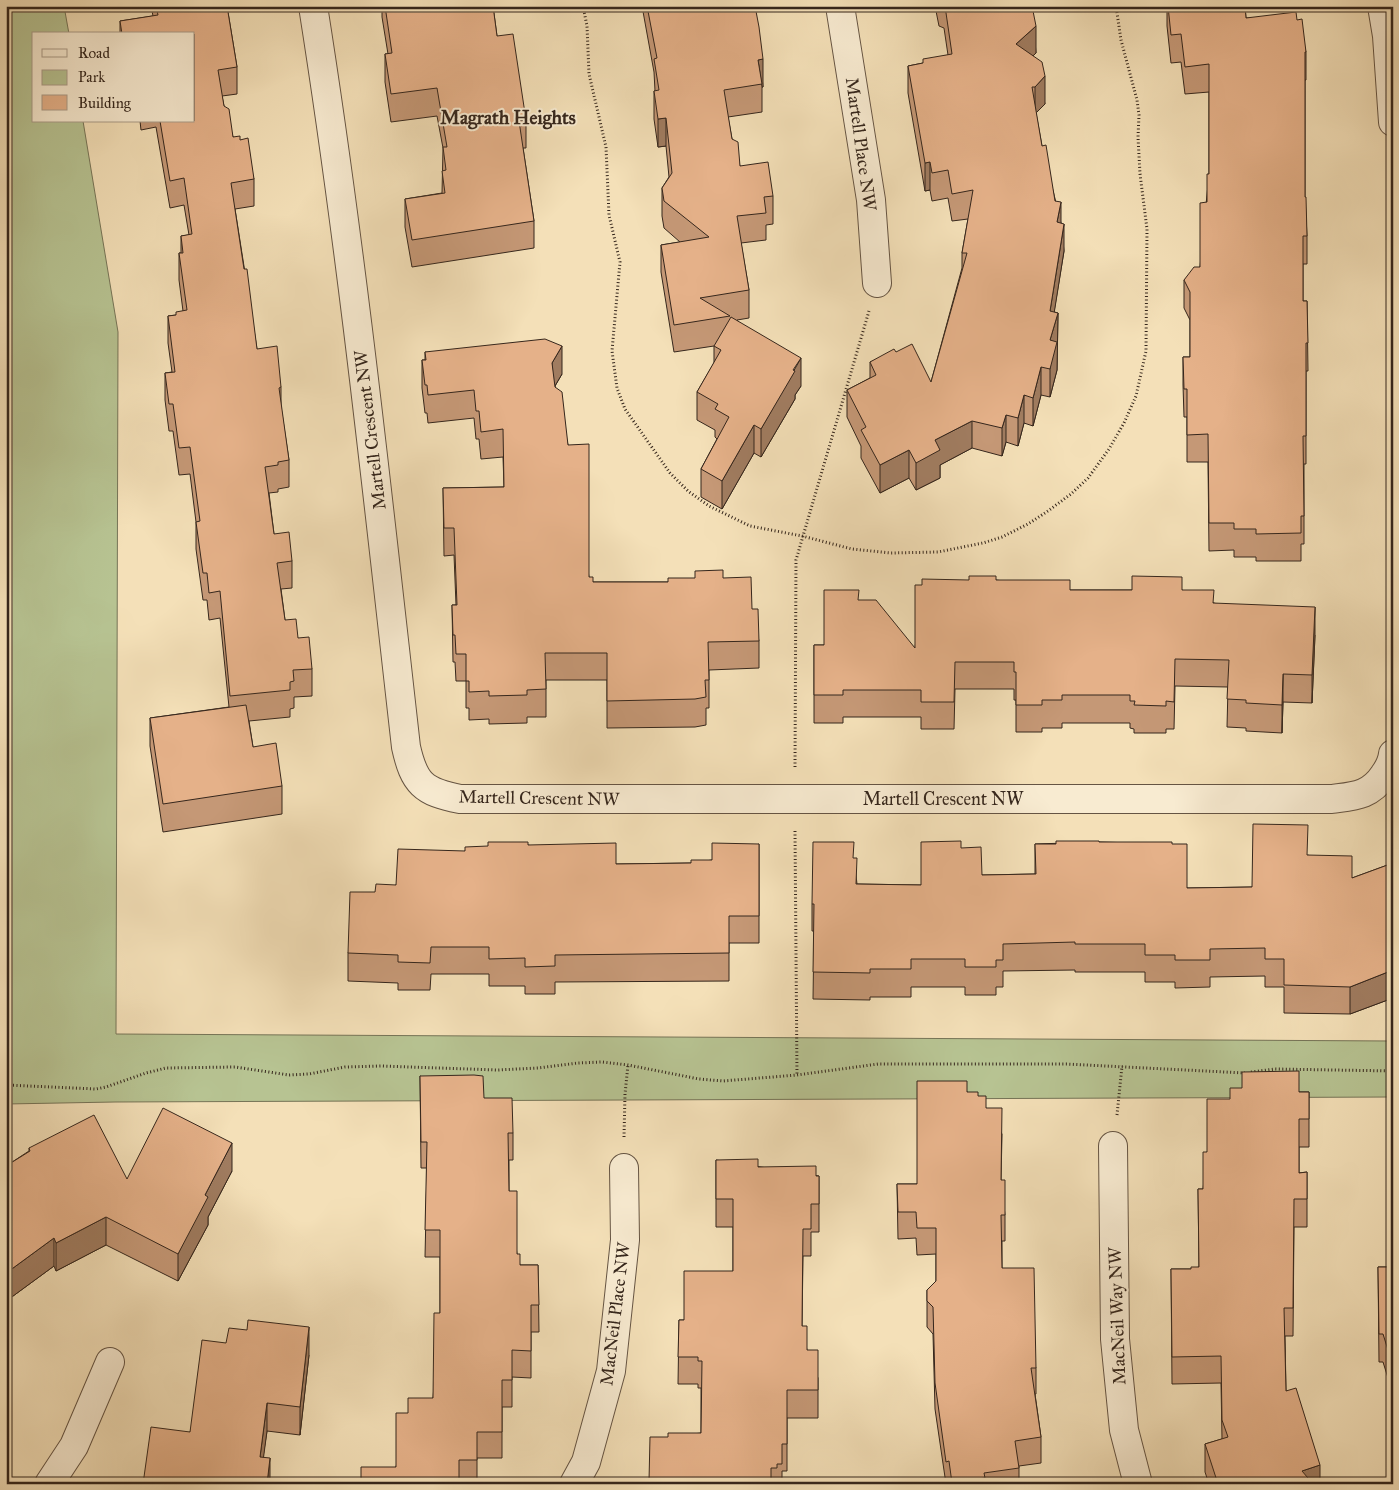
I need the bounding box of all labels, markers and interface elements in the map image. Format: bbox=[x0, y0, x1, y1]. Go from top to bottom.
legend bbox=[32, 32, 195, 122]
text: Road bbox=[78, 44, 110, 62]
text: Park bbox=[78, 68, 105, 86]
street label: Martell Place NW bbox=[841, 76, 881, 213]
text: Building bbox=[78, 94, 132, 112]
district label: Magrath Heights bbox=[440, 106, 576, 130]
street label: Martell Crescent NW bbox=[349, 348, 391, 511]
street label: Martell Crescent NW bbox=[458, 786, 620, 810]
street label: Martell Crescent NW bbox=[863, 788, 1024, 810]
street label: MacNeil Place NW bbox=[595, 1240, 635, 1387]
street label: MacNeil Way NW bbox=[1104, 1246, 1130, 1385]

